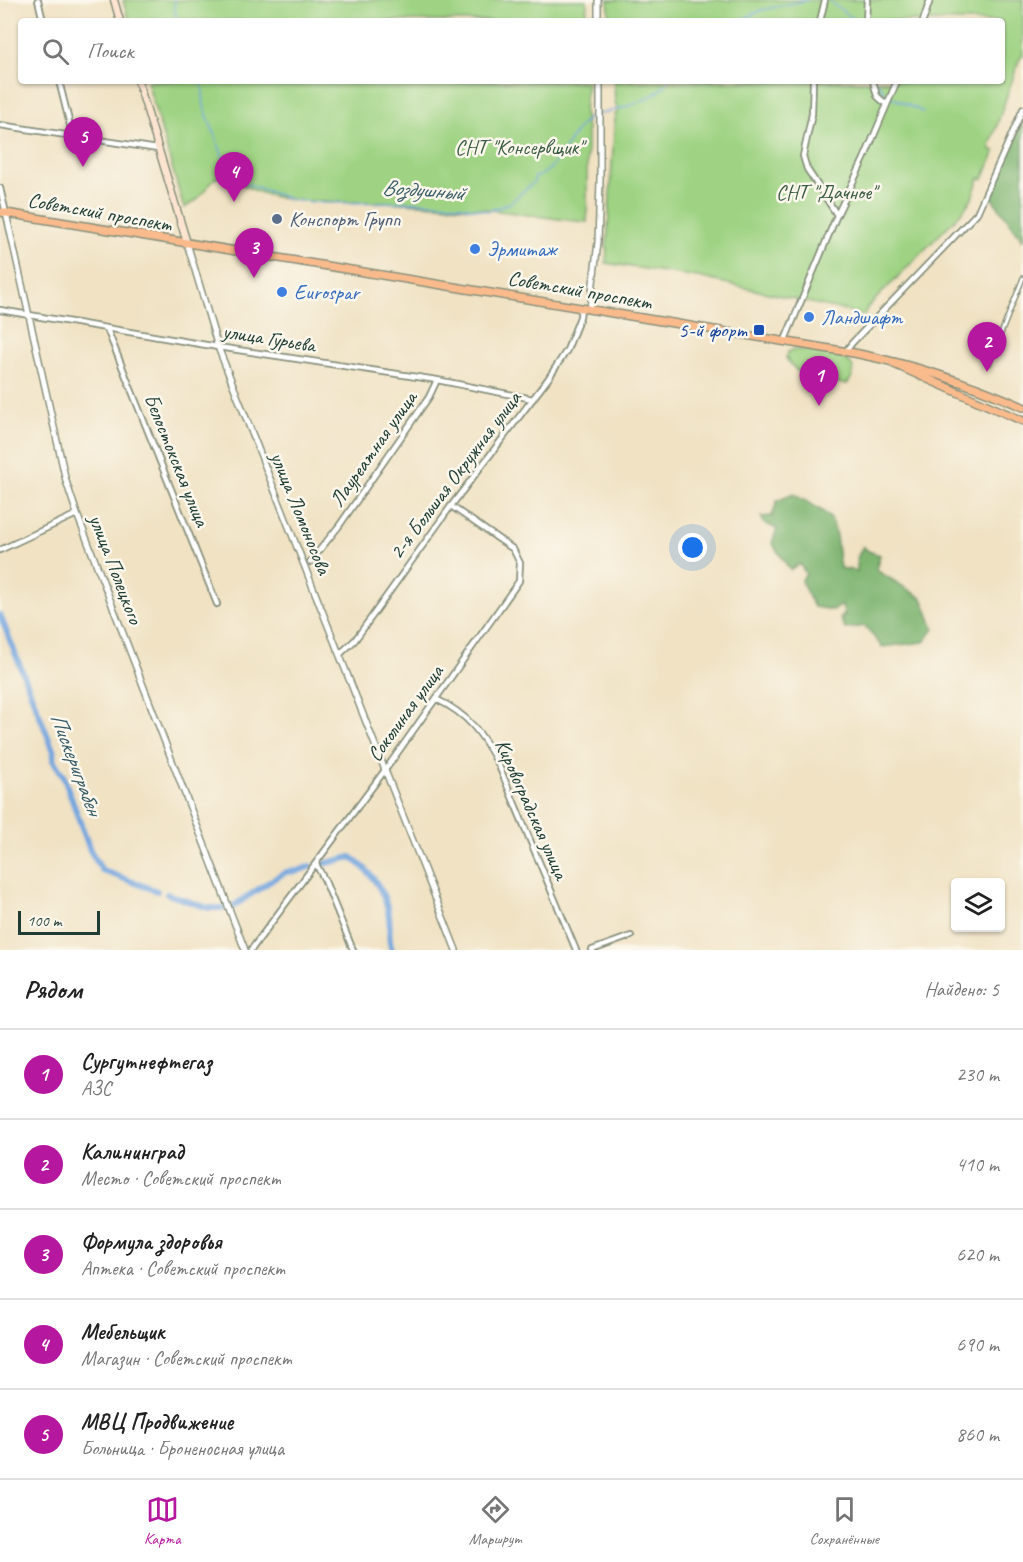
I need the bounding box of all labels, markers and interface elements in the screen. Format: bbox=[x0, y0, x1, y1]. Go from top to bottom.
search box bbox=[18, 18, 1005, 84]
icon: search bbox=[39, 35, 72, 68]
text: Поиск bbox=[87, 37, 133, 65]
pin: 5 bbox=[64, 118, 103, 167]
park label: СНТ "Консервщик" bbox=[455, 134, 587, 160]
pin: 4 bbox=[214, 152, 254, 202]
water label: Воздушный bbox=[381, 173, 469, 207]
park label: СНТ "Дачное" bbox=[776, 179, 880, 205]
street label: Советский проспект bbox=[26, 187, 175, 238]
place label: Конспорт Групп bbox=[289, 206, 401, 232]
marker: Конспорт Групп bbox=[270, 212, 284, 226]
pin: 3 bbox=[234, 228, 274, 278]
place label: Эрмитаж bbox=[487, 236, 558, 262]
marker: Эрмитаж bbox=[468, 242, 482, 256]
street label: Советский проспект bbox=[506, 265, 655, 316]
place label: Eurospar bbox=[294, 279, 362, 305]
marker: Eurospar bbox=[275, 285, 289, 299]
place label: Ландшафт bbox=[821, 304, 903, 330]
marker: Ландшафт bbox=[802, 310, 816, 324]
place label: 5-й форт bbox=[678, 317, 748, 343]
street label: улица Гурьева bbox=[219, 318, 319, 359]
pin: 2 bbox=[968, 322, 1006, 372]
marker: 5-й форт bbox=[752, 323, 766, 337]
pin: 1 bbox=[800, 356, 838, 406]
street label: Лауреатная улица bbox=[324, 384, 424, 512]
street label: 2-я Большая Окружная улица bbox=[383, 384, 528, 564]
street label: Белостокская улица bbox=[139, 390, 216, 532]
street label: улица Ломоносова bbox=[264, 446, 338, 579]
street label: улица Полецкого bbox=[82, 509, 149, 629]
your location bbox=[678, 533, 707, 562]
street label: Соколиная улица bbox=[361, 658, 450, 766]
water label: Пискериграбен bbox=[44, 709, 109, 822]
street label: Кировоградская улица bbox=[489, 735, 576, 885]
map controls bbox=[951, 878, 1005, 932]
button: layers bbox=[951, 878, 1005, 932]
scale bar bbox=[18, 908, 100, 935]
text: 100 m bbox=[27, 911, 61, 931]
text: Рядом bbox=[24, 973, 82, 1006]
text: Найдено: 5 bbox=[924, 977, 999, 1002]
text: Сургутнефтегаз bbox=[81, 1048, 212, 1076]
text: 1 bbox=[39, 1062, 48, 1087]
text: 230 m bbox=[956, 1062, 999, 1087]
text: АЗС bbox=[81, 1076, 111, 1101]
text: Калининград bbox=[81, 1138, 184, 1166]
text: 2 bbox=[39, 1152, 48, 1177]
text: 410 m bbox=[956, 1152, 999, 1177]
text: Место · Советский проспект bbox=[81, 1166, 281, 1191]
text: Формула здоровья bbox=[81, 1228, 221, 1256]
text: 3 bbox=[39, 1242, 48, 1267]
text: 620 m bbox=[956, 1242, 999, 1267]
text: Аптека · Советский проспект bbox=[81, 1256, 285, 1281]
text: Мебельщик bbox=[81, 1318, 165, 1346]
text: 4 bbox=[39, 1332, 48, 1357]
text: 690 m bbox=[956, 1332, 999, 1357]
text: Магазин · Советский проспект bbox=[81, 1346, 292, 1371]
text: МВЦ Продвижение bbox=[81, 1408, 233, 1436]
text: 5 bbox=[39, 1422, 48, 1447]
text: 860 m bbox=[956, 1422, 999, 1447]
text: Больница · Броненосная улица bbox=[81, 1436, 284, 1461]
tab: Карта bbox=[144, 1493, 181, 1549]
tab: Маршрут bbox=[469, 1493, 521, 1549]
tab: Сохранённые bbox=[809, 1493, 879, 1549]

